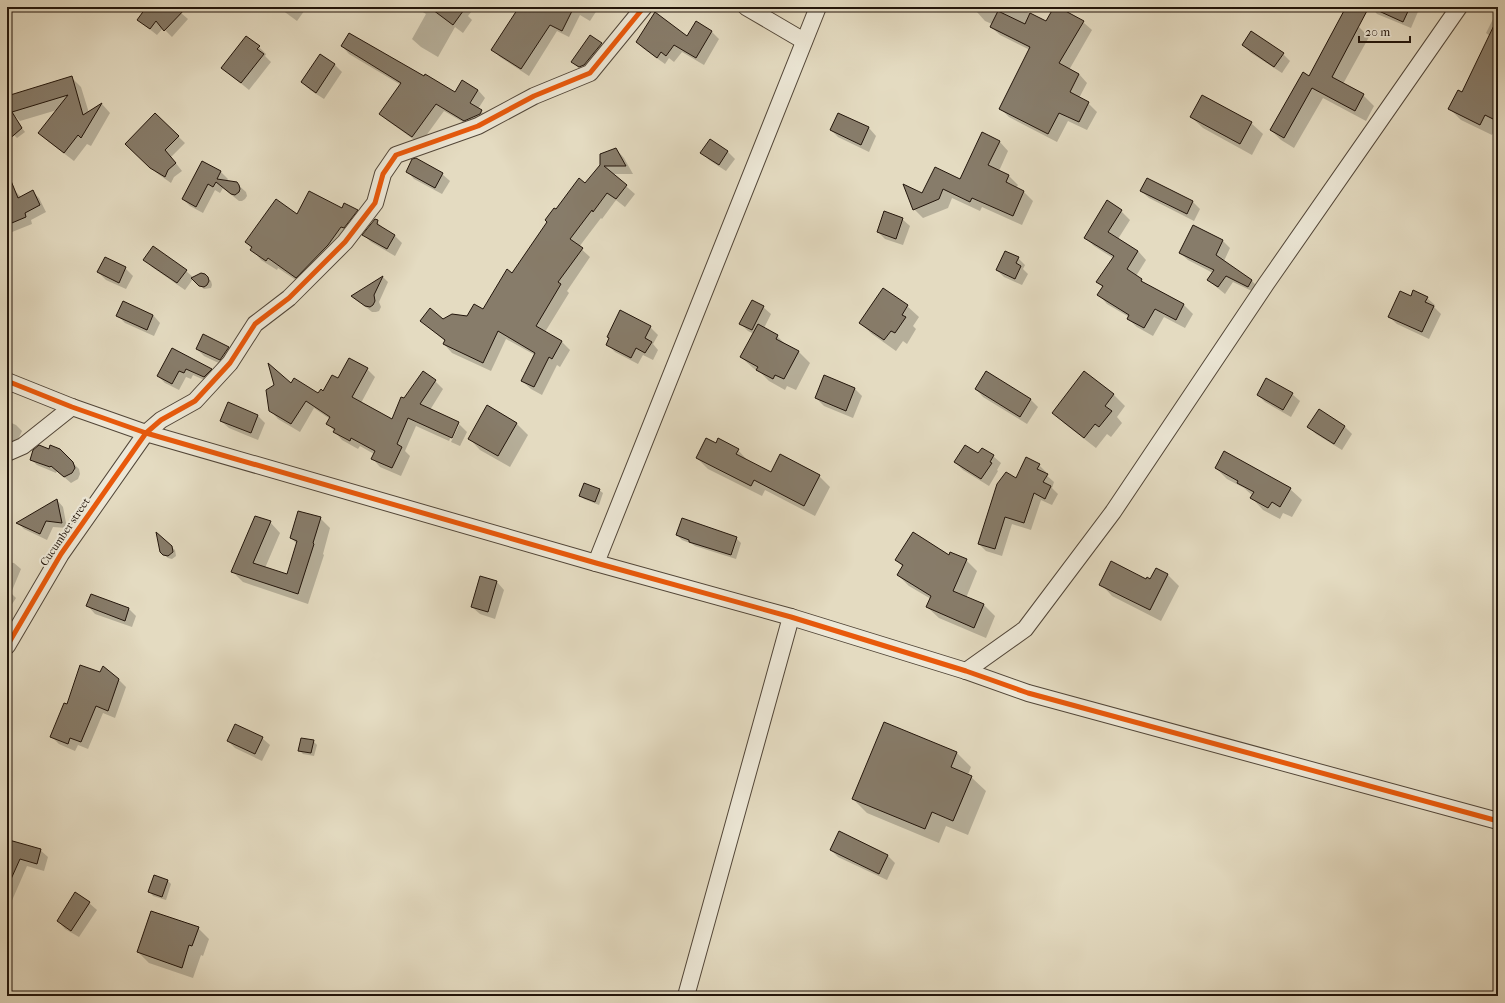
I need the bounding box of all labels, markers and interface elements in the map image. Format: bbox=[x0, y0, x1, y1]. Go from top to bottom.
scale bar bbox=[1359, 18, 1410, 44]
text: 20 m bbox=[1365, 25, 1390, 39]
street label: Cucumber street bbox=[37, 495, 93, 569]

